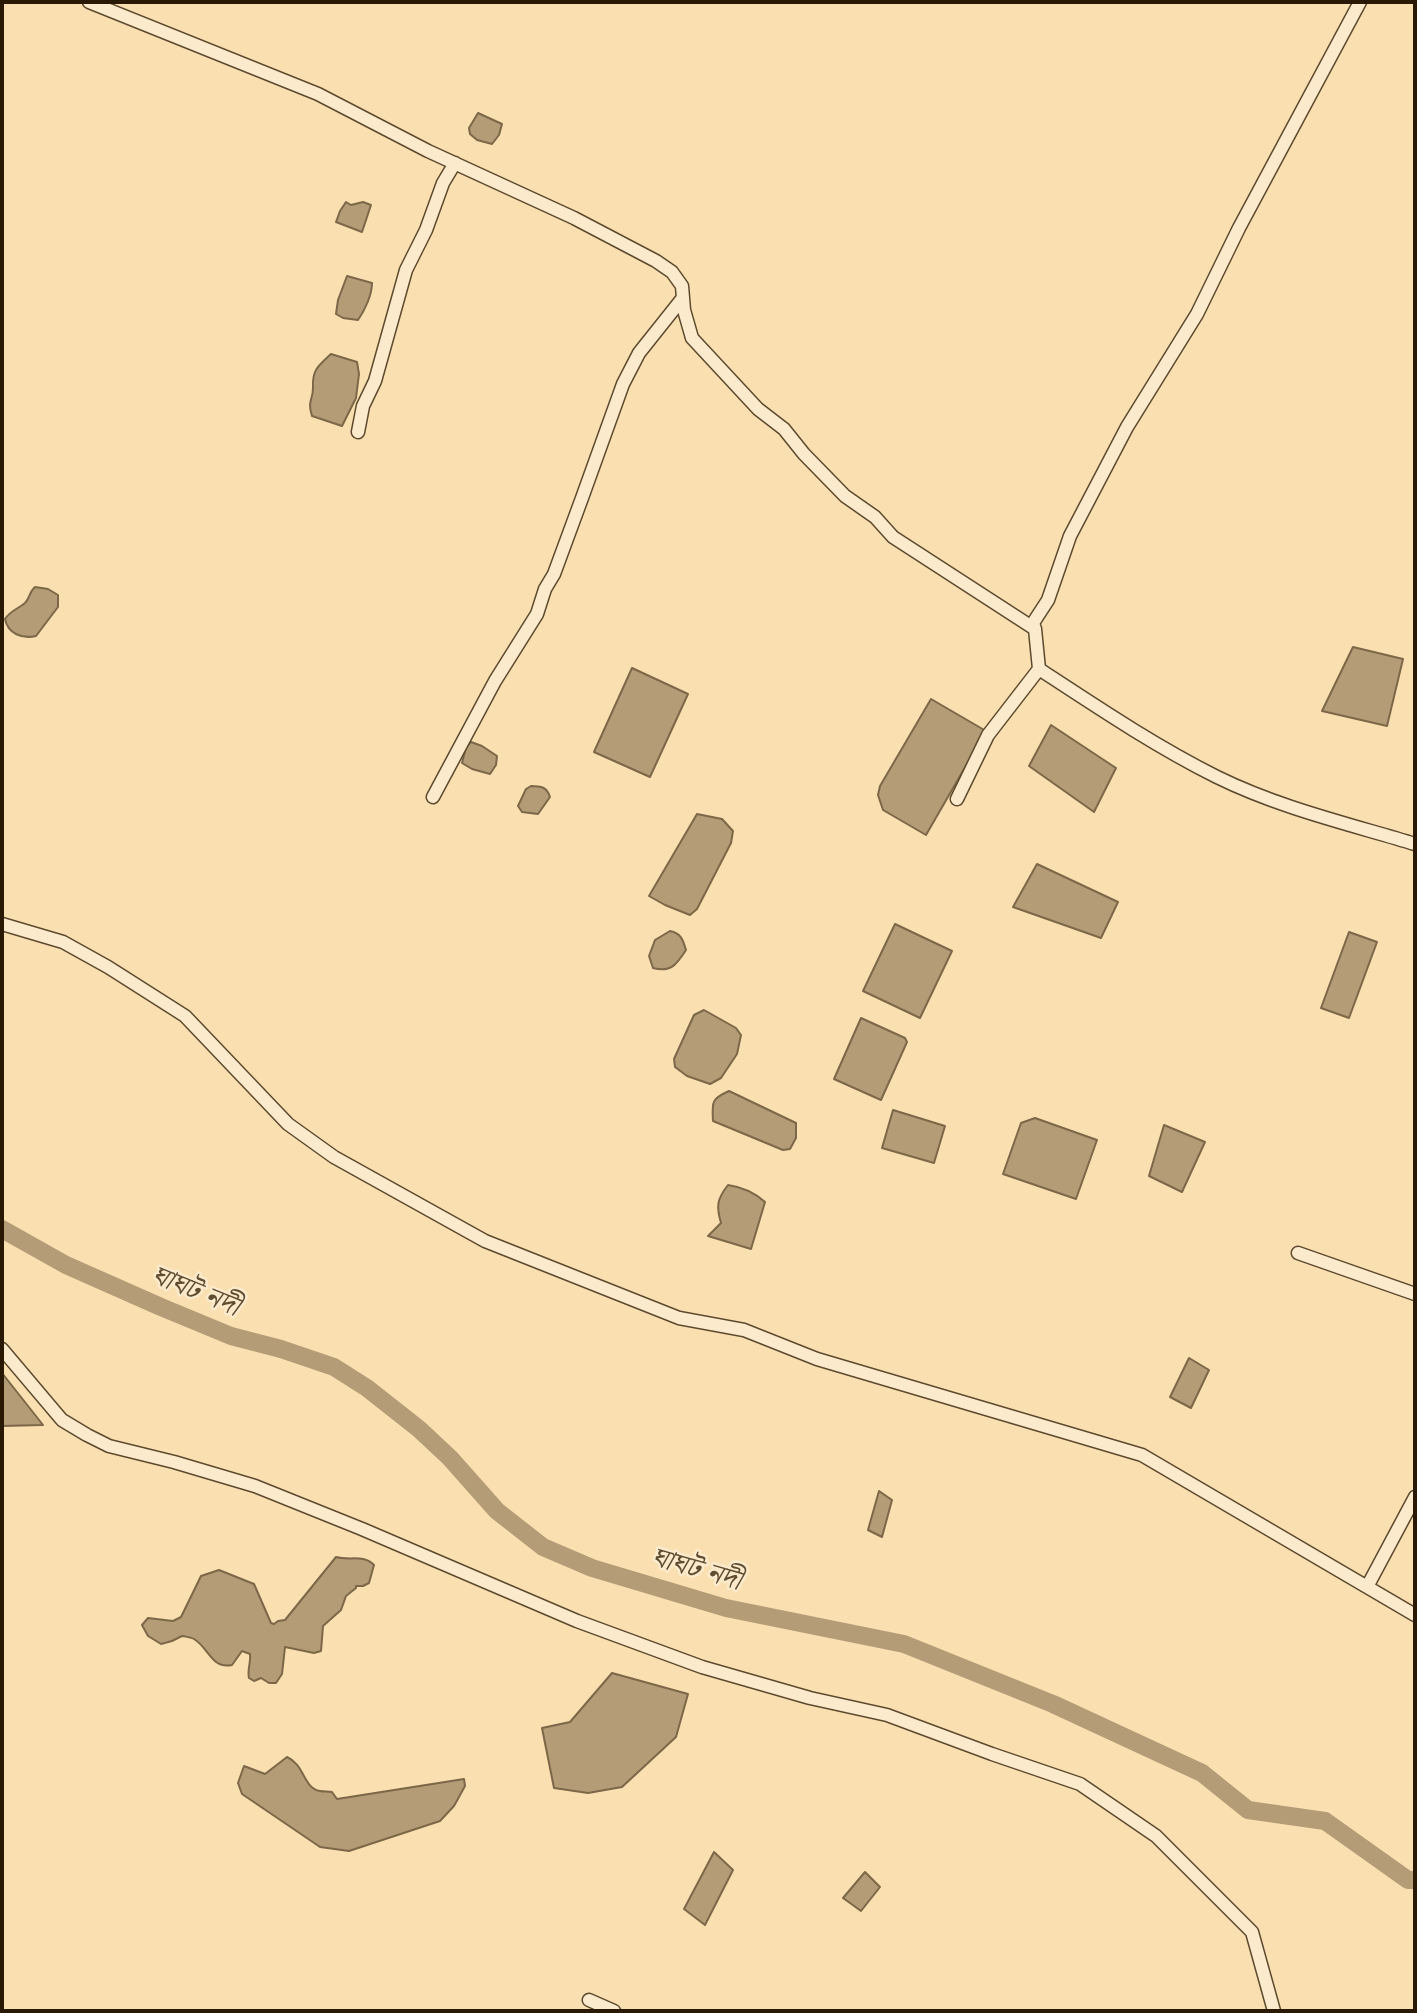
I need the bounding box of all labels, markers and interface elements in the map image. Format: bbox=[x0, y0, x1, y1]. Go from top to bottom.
water label: ঘাঘট নদী bbox=[146, 1259, 244, 1325]
water label: ঘাঘট নদী bbox=[647, 1541, 745, 1599]

